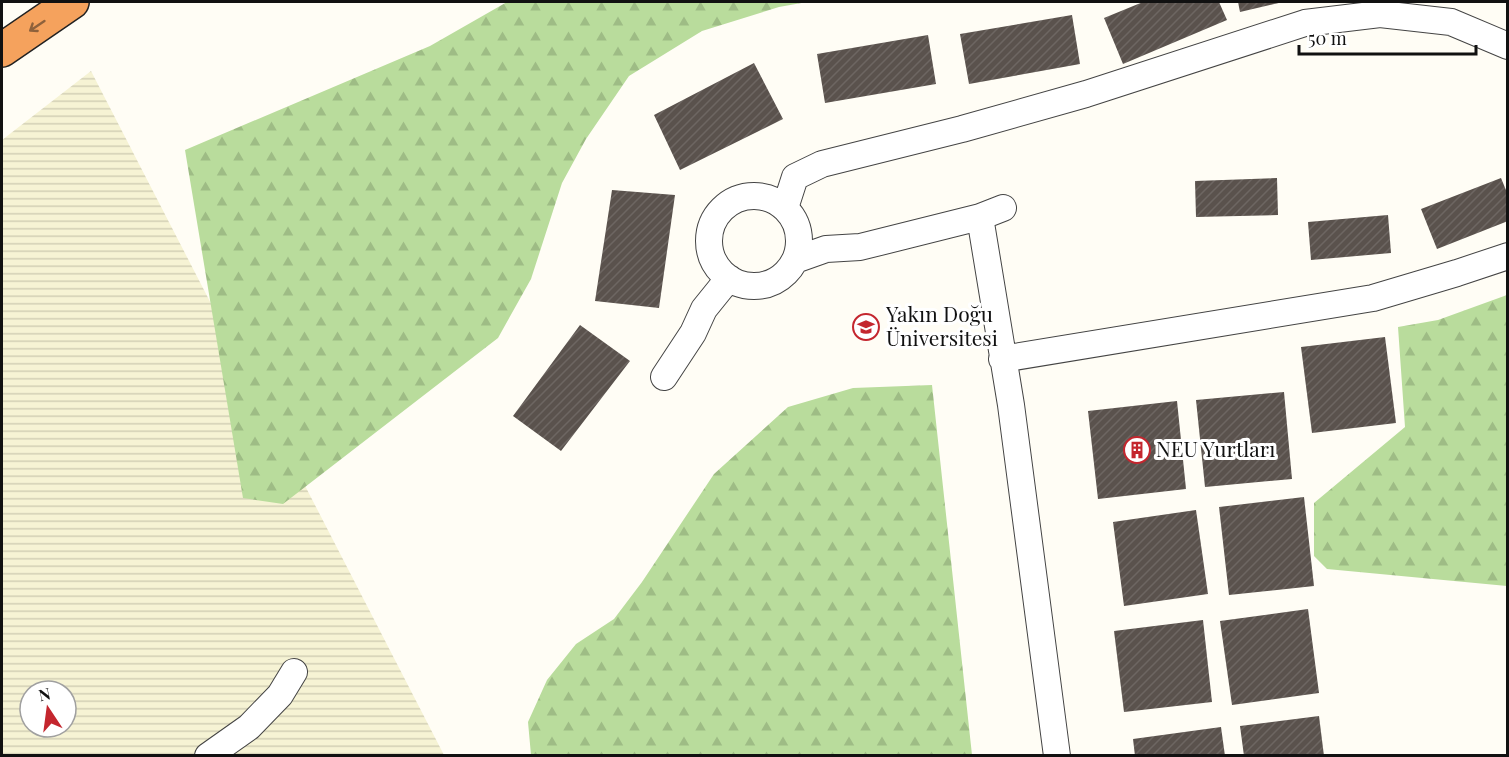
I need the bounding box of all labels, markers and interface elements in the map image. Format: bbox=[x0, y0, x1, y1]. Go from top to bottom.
scale bar bbox=[1299, 18, 1476, 56]
one-way arrow bbox=[29, 20, 46, 32]
text: 50 m bbox=[1308, 26, 1347, 50]
place label: Yakın Doğu Üniversitesi bbox=[885, 299, 998, 351]
school or university icon: Yakın Doğu Üniversitesi bbox=[851, 312, 881, 342]
place label: NEU Yurtları bbox=[1156, 434, 1275, 462]
building icon: NEU Yurtları bbox=[1122, 435, 1152, 465]
north arrow bbox=[18, 679, 78, 739]
text: N bbox=[37, 682, 53, 705]

